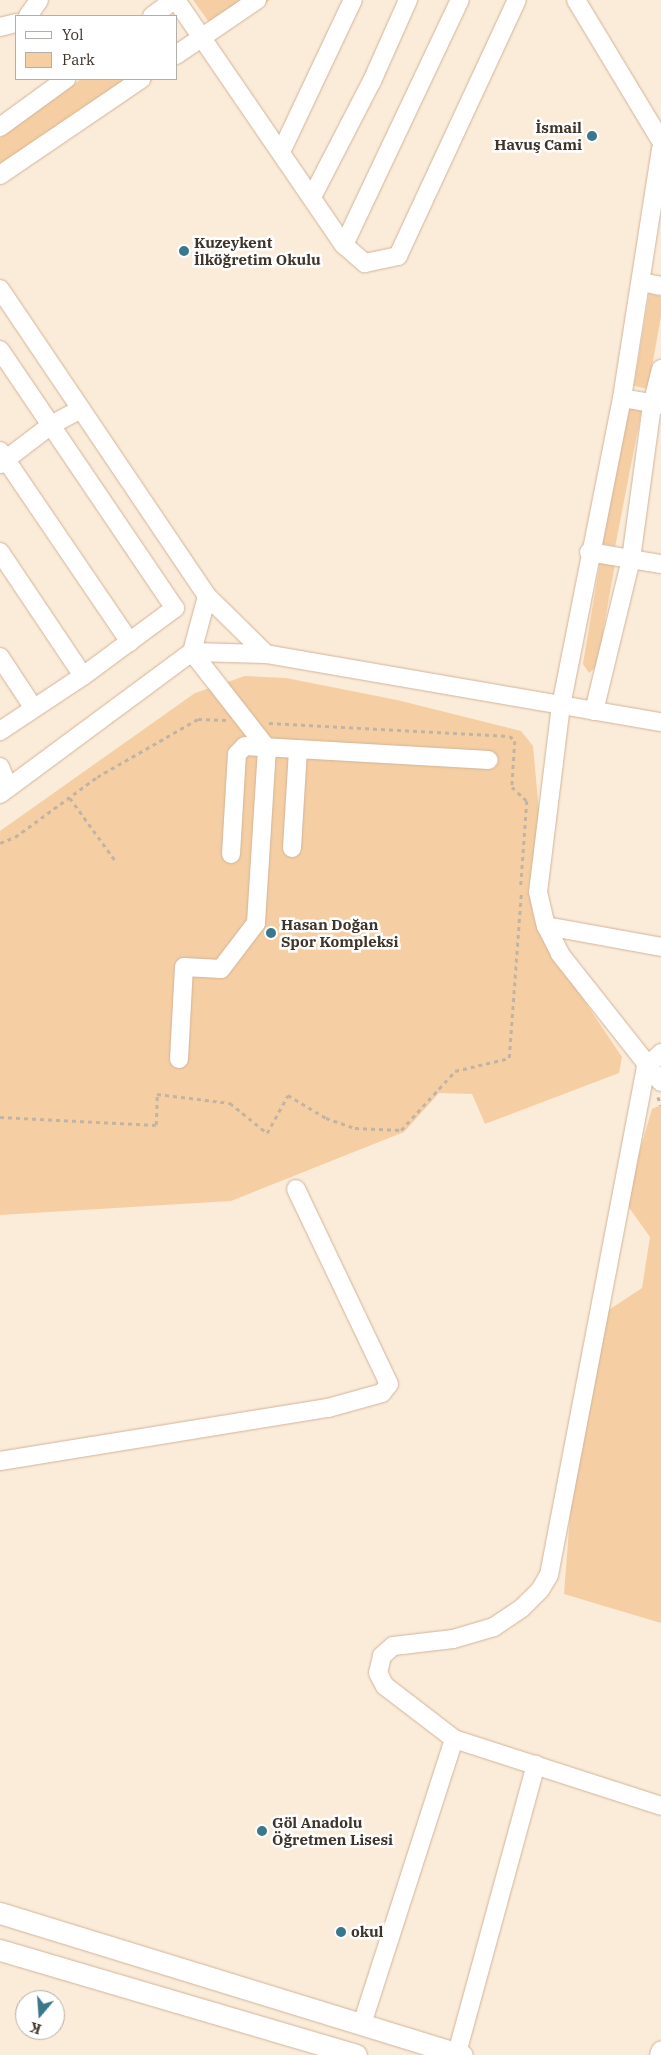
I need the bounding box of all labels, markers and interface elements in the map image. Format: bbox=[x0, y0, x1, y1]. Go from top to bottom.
legend bbox=[15, 15, 178, 80]
text: Yol bbox=[62, 25, 83, 44]
text: Park bbox=[62, 50, 95, 69]
place label: İsmail Havuş Cami bbox=[494, 118, 582, 153]
marker: İsmail Havuş Cami bbox=[586, 130, 598, 142]
place label: Kuzeykent İlköğretim Okulu bbox=[194, 233, 321, 268]
marker: Kuzeykent İlköğretim Okulu bbox=[178, 245, 190, 257]
place label: Hasan Doğan Spor Kompleksi bbox=[281, 915, 399, 950]
marker: Hasan Doğan Spor Kompleksi bbox=[265, 927, 277, 939]
place label: Göl Anadolu Öğretmen Lisesi bbox=[272, 1813, 393, 1848]
marker: Göl Anadolu Öğretmen Lisesi bbox=[256, 1825, 268, 1837]
place label: okul bbox=[351, 1923, 384, 1941]
marker: okul bbox=[335, 1926, 347, 1938]
north arrow bbox=[15, 1990, 65, 2040]
text: K bbox=[28, 2018, 44, 2039]

